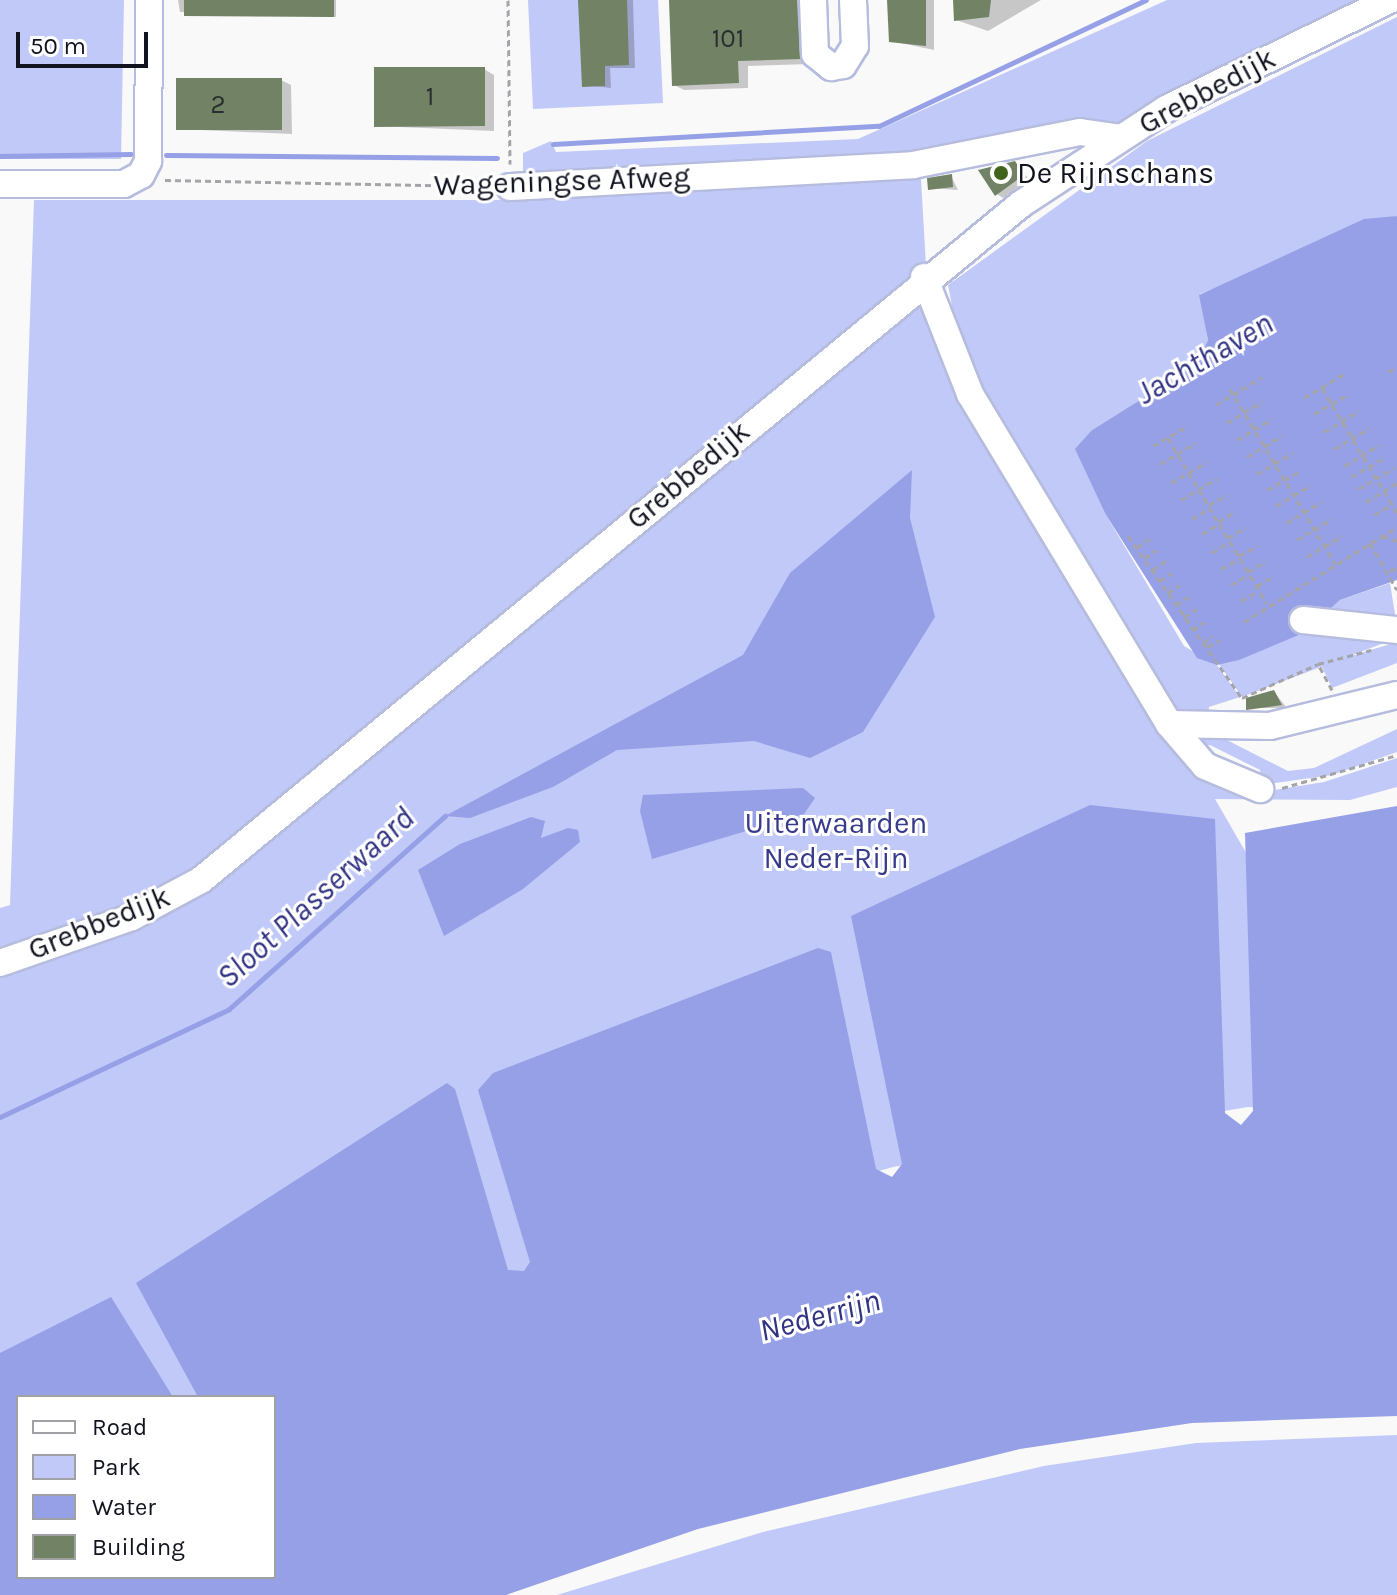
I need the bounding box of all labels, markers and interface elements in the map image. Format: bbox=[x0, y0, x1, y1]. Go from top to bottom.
scale bar bbox=[20, 16, 152, 66]
house number: 101 bbox=[712, 23, 744, 55]
text: 50 m bbox=[30, 32, 86, 60]
street label: Grebbedijk bbox=[1133, 40, 1281, 142]
house number: 1 bbox=[426, 81, 434, 113]
house number: 2 bbox=[210, 89, 226, 121]
place label: De Rijnschans bbox=[1017, 155, 1214, 191]
street label: Wageningse Afweg bbox=[433, 159, 691, 203]
marker: De Rijnschans bbox=[992, 164, 1010, 182]
water label: Jachthaven bbox=[1130, 305, 1280, 413]
street label: Grebbedijk bbox=[619, 413, 757, 537]
water label: Sloot Plasserwaard bbox=[210, 799, 422, 997]
park label: Uiterwaarden Neder-Rijn bbox=[745, 805, 927, 876]
street label: Grebbedijk bbox=[23, 878, 175, 968]
water label: Nederrijn bbox=[755, 1281, 885, 1351]
legend bbox=[16, 1395, 276, 1579]
text: Road bbox=[92, 1413, 147, 1441]
text: Park bbox=[92, 1453, 141, 1481]
text: Water bbox=[92, 1493, 156, 1521]
text: Building bbox=[92, 1533, 185, 1561]

